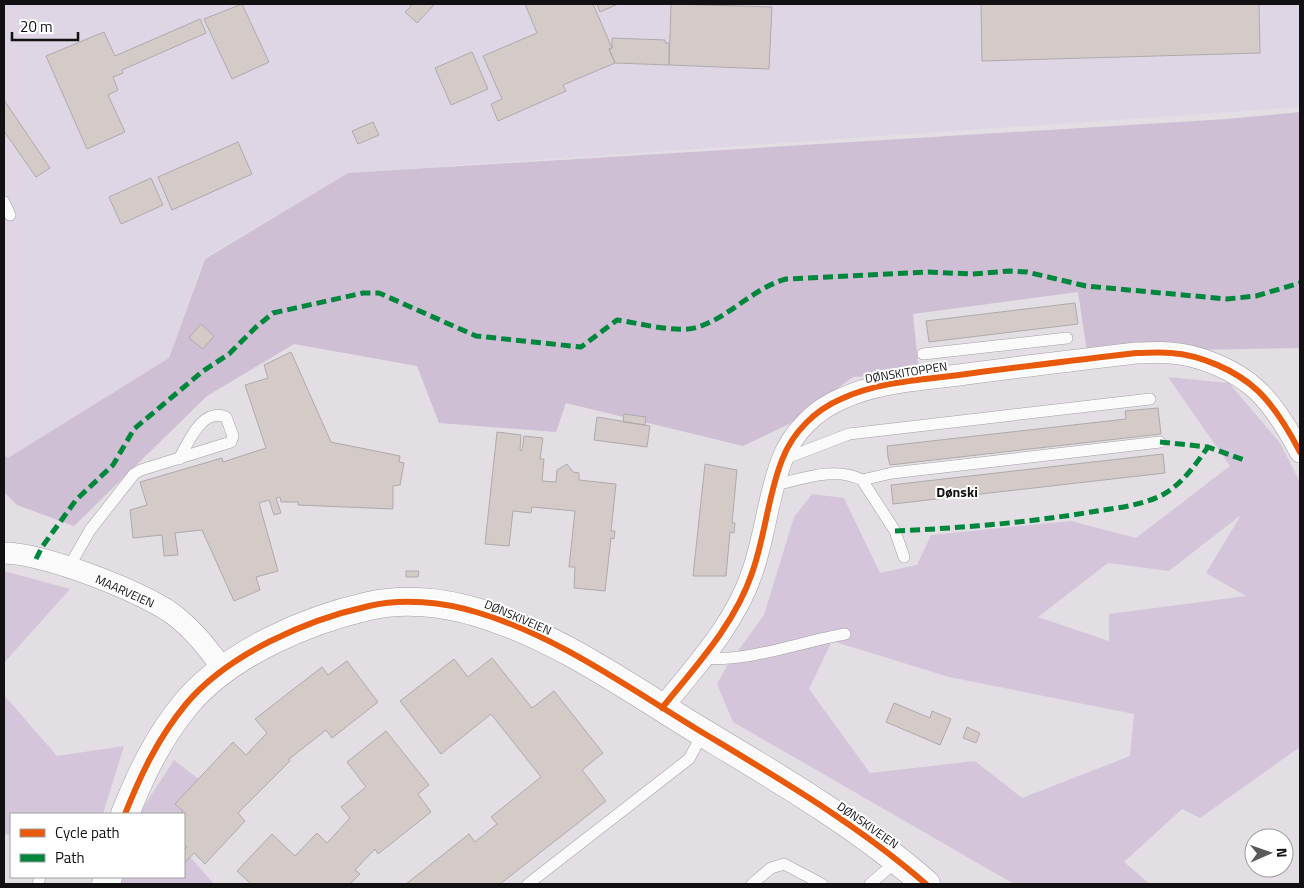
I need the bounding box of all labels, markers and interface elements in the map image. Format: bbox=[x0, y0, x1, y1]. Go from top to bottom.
scale bar bbox=[12, 10, 79, 42]
text: 20 m bbox=[20, 15, 53, 38]
street label: DØNSKITOPPEN bbox=[864, 356, 948, 388]
district label: Dønski bbox=[936, 481, 978, 502]
street label: MAARVEIEN bbox=[92, 570, 158, 612]
street label: DØNSKIVEIEN bbox=[481, 594, 555, 640]
street label: DØNSKIVEIEN bbox=[833, 797, 903, 853]
legend bbox=[10, 813, 185, 878]
text: Cycle path bbox=[55, 821, 120, 844]
north arrow bbox=[1244, 828, 1294, 878]
text: Path bbox=[55, 846, 85, 869]
text: N bbox=[1272, 847, 1293, 858]

